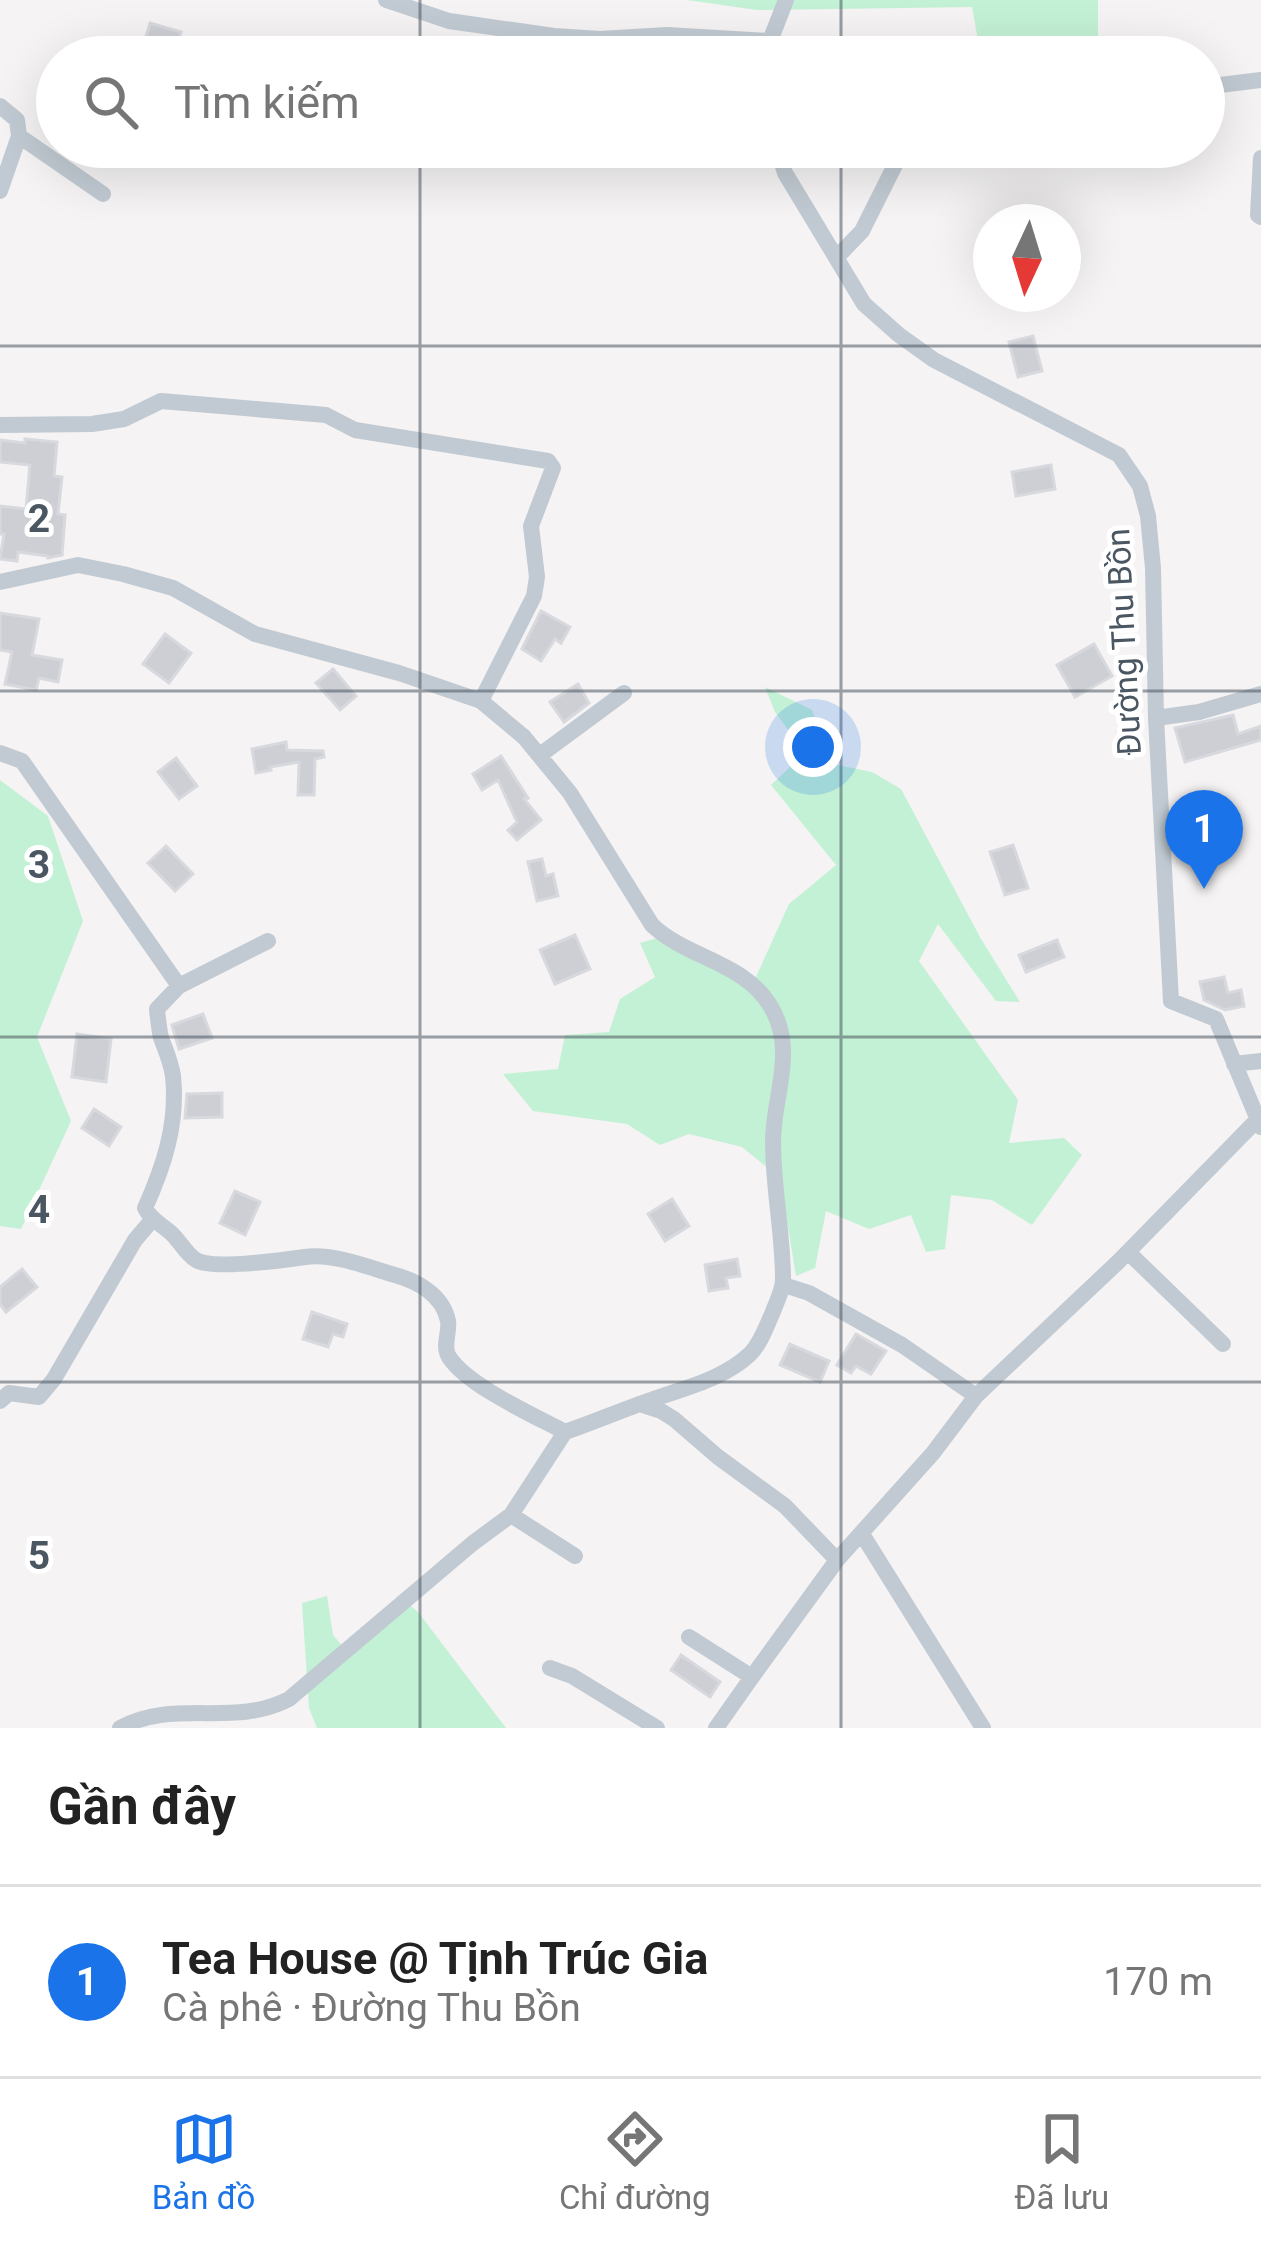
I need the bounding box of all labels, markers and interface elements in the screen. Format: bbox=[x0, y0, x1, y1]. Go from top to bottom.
search box bbox=[36, 36, 1225, 168]
icon: search bbox=[78, 69, 144, 135]
text: Tìm kiếm bbox=[174, 76, 360, 129]
north arrow bbox=[973, 204, 1081, 312]
text: 2 bbox=[28, 496, 50, 542]
street label: Đường Thu Bồn bbox=[1098, 527, 1149, 757]
your location bbox=[783, 717, 843, 777]
pin: 1 bbox=[1165, 790, 1243, 889]
text: 3 bbox=[28, 842, 50, 888]
text: 4 bbox=[28, 1187, 50, 1233]
text: 5 bbox=[28, 1533, 50, 1579]
text: Gần đây bbox=[48, 1777, 236, 1836]
text: Tea House @ Tịnh Trúc Gia bbox=[162, 1932, 708, 1985]
text: 1 bbox=[76, 1959, 98, 2005]
text: 170 m bbox=[1103, 1959, 1213, 2005]
text: Cà phê · Đường Thu Bồn bbox=[162, 1985, 581, 2031]
tab: Bản đồ bbox=[152, 2106, 255, 2217]
tab: Chỉ đường bbox=[559, 2106, 711, 2217]
tab: Đã lưu bbox=[1014, 2106, 1109, 2217]

